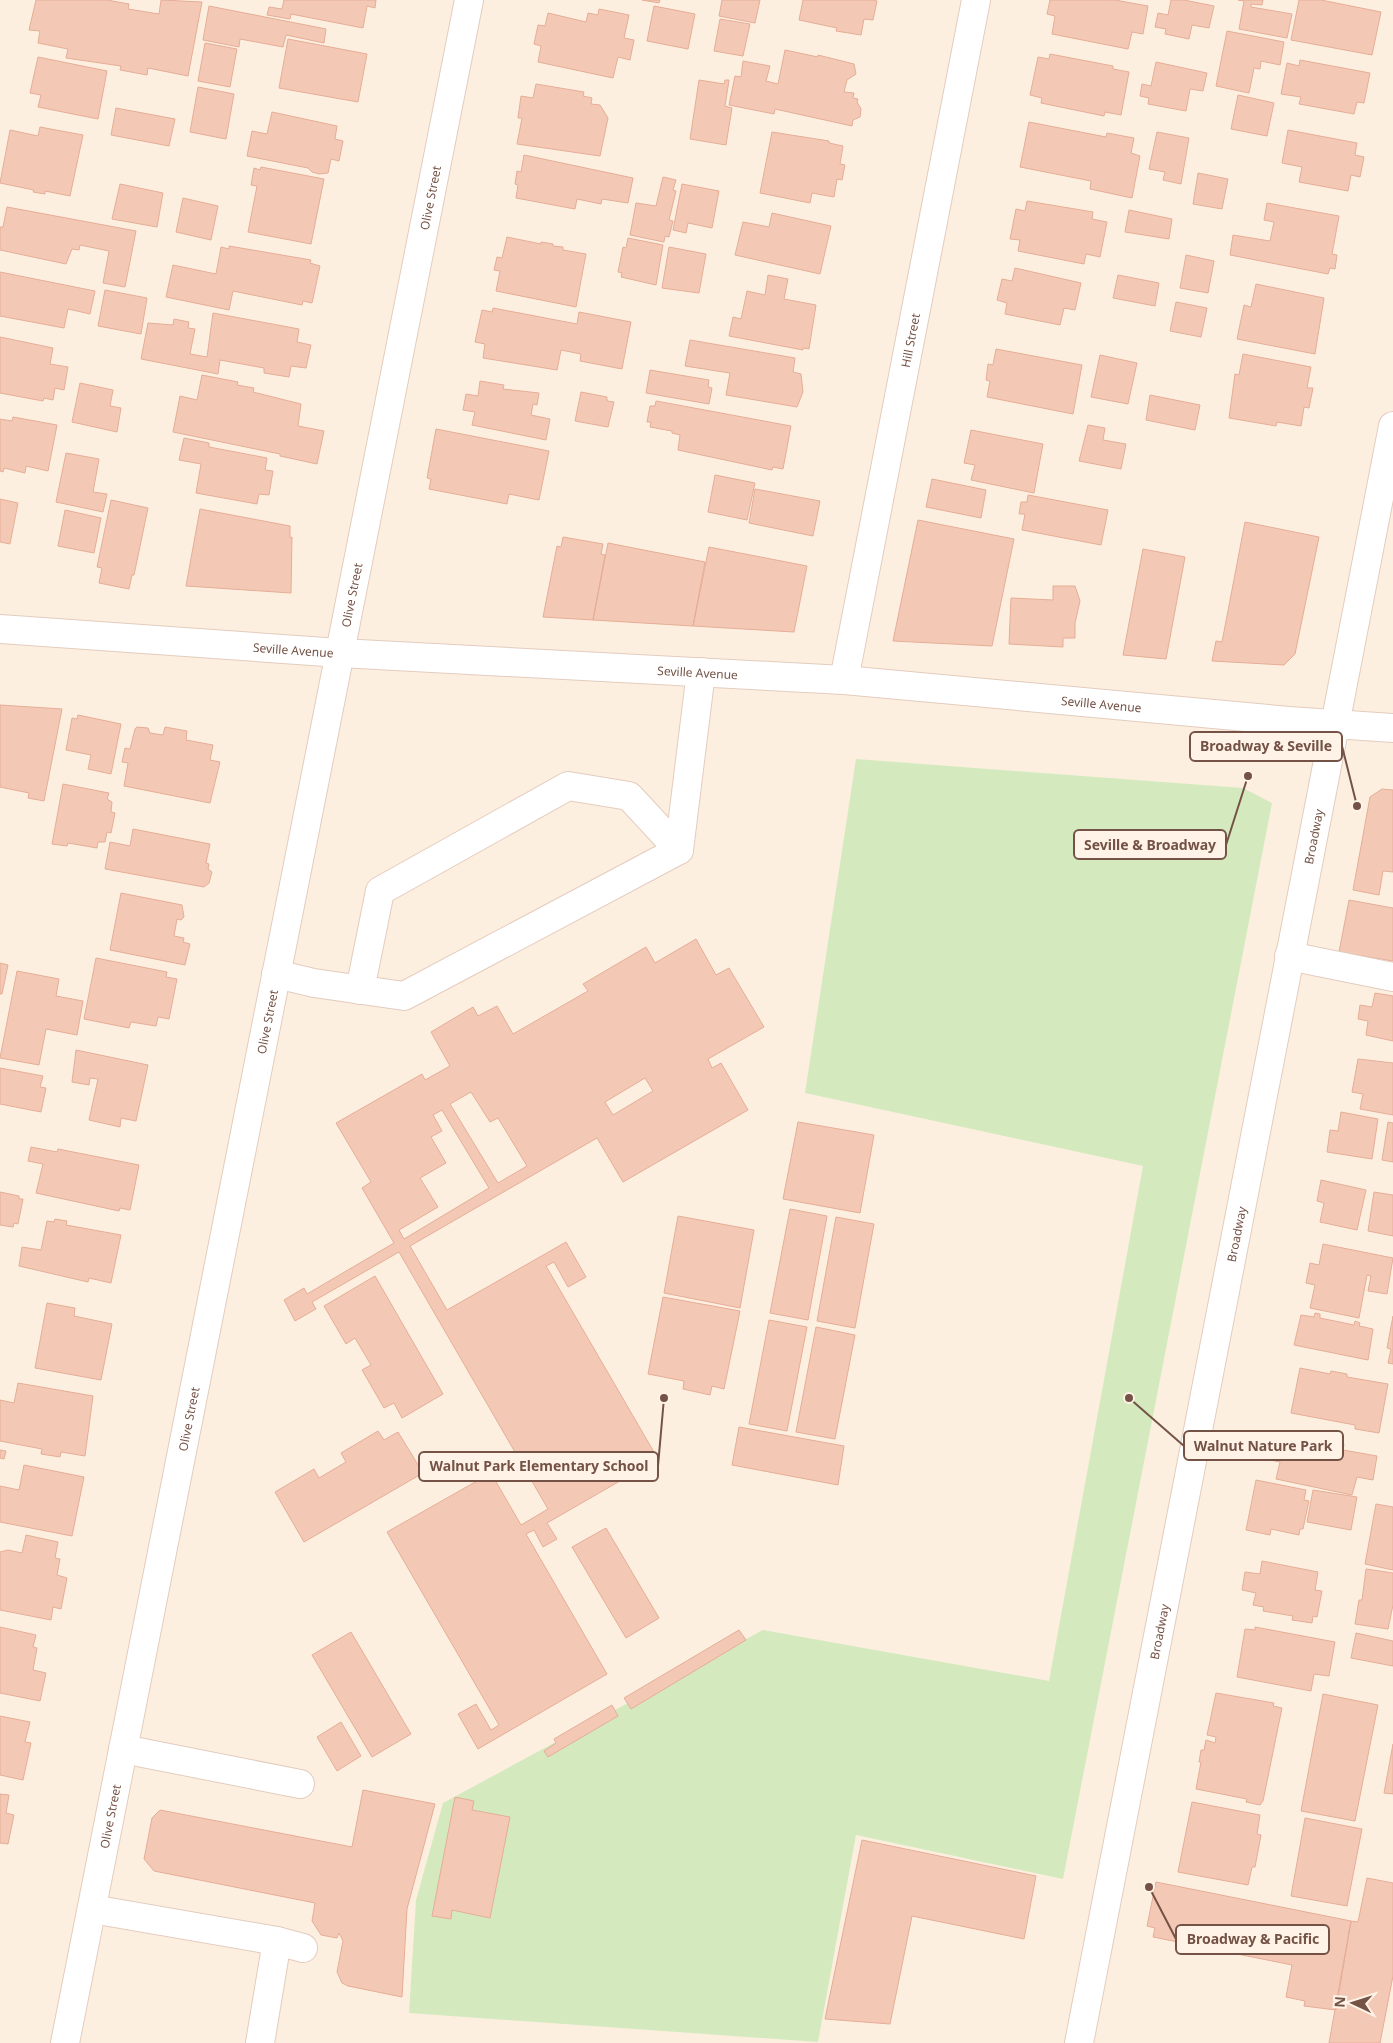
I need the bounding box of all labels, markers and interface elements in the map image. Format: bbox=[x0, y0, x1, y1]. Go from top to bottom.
street label: Olive Street bbox=[415, 163, 445, 231]
street label: Hill Street bbox=[896, 311, 924, 369]
street label: Olive Street bbox=[337, 561, 366, 629]
street label: Seville Avenue bbox=[252, 638, 334, 661]
street label: Seville Avenue bbox=[657, 662, 739, 683]
street label: Seville Avenue bbox=[1060, 692, 1142, 716]
callout: Broadway & Seville bbox=[1190, 732, 1342, 761]
text: Broadway & Seville bbox=[1200, 736, 1332, 755]
street label: Broadway bbox=[1300, 806, 1327, 866]
callout: Seville & Broadway bbox=[1074, 830, 1226, 859]
text: Seville & Broadway bbox=[1084, 835, 1216, 854]
street label: Olive Street bbox=[252, 988, 282, 1055]
street label: Broadway bbox=[1222, 1204, 1250, 1263]
street label: Olive Street bbox=[174, 1385, 203, 1453]
callout: Walnut Nature Park bbox=[1184, 1431, 1343, 1460]
text: Walnut Nature Park bbox=[1194, 1436, 1333, 1455]
callout: Walnut Park Elementary School bbox=[419, 1452, 658, 1481]
text: Walnut Park Elementary School bbox=[430, 1456, 648, 1475]
street label: Broadway bbox=[1145, 1602, 1173, 1661]
street label: Olive Street bbox=[95, 1782, 125, 1850]
callout: Broadway & Pacific bbox=[1176, 1925, 1329, 1954]
text: Broadway & Pacific bbox=[1187, 1929, 1319, 1948]
north arrow bbox=[1328, 1978, 1378, 2028]
text: N bbox=[1330, 1996, 1349, 2008]

